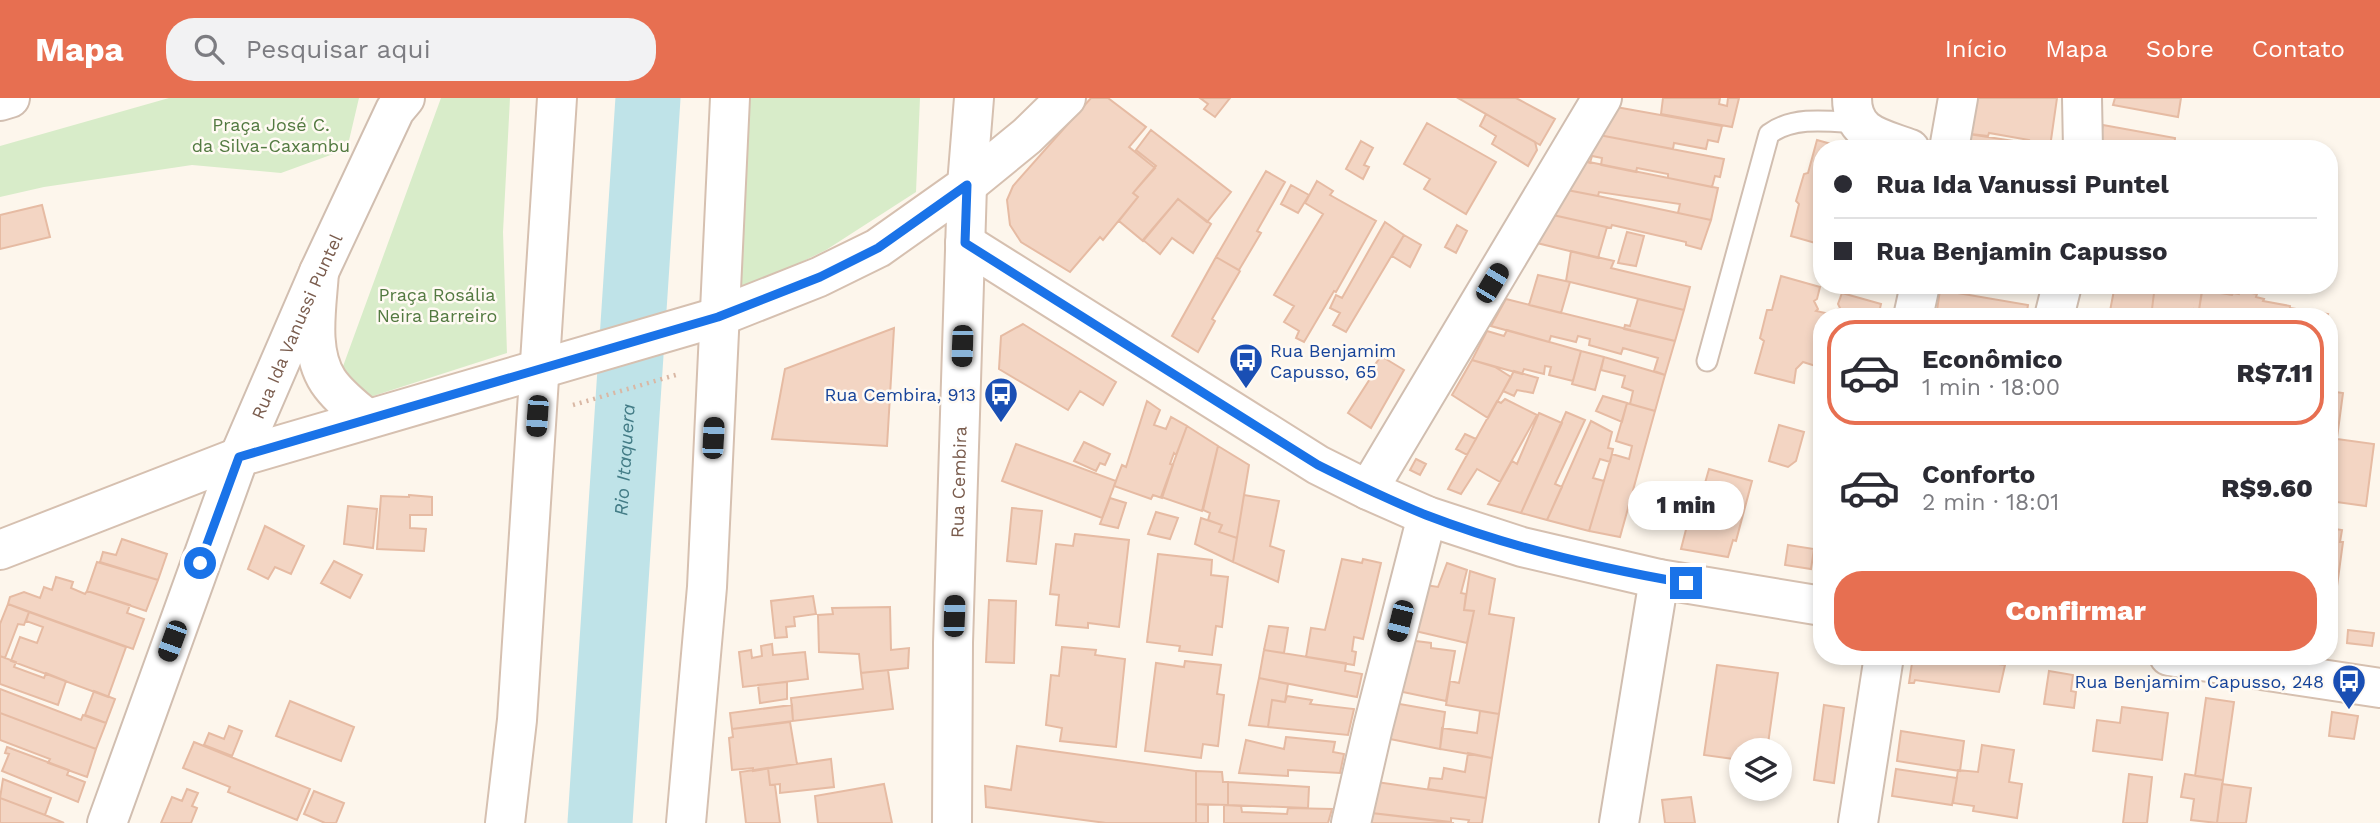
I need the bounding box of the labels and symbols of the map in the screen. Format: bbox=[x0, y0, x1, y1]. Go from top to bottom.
park label: Praça José C. da Silva-Caxambu bbox=[192, 114, 350, 156]
street label: Rua Ida Vanussi Puntel bbox=[246, 230, 346, 422]
car bbox=[1473, 260, 1512, 306]
park label: Praça Rosália Neira Barreiro bbox=[377, 284, 497, 326]
car bbox=[951, 325, 974, 367]
place label: Rua Benjamim Capusso, 65 bbox=[1270, 340, 1396, 382]
bus stop icon: Rua Benjamim Capusso, 65 bbox=[1227, 341, 1265, 390]
bus stop icon: Rua Cembira, 913 bbox=[982, 375, 1020, 424]
place label: Rua Cembira, 913 bbox=[824, 384, 976, 405]
car bbox=[526, 394, 549, 438]
water label: Rio Itaquera bbox=[609, 403, 639, 517]
car bbox=[702, 416, 725, 460]
street label: Rua Cembira bbox=[946, 426, 970, 538]
callout: 1 min bbox=[1628, 482, 1744, 531]
route start bbox=[184, 547, 216, 579]
route end bbox=[1670, 567, 1702, 599]
car bbox=[943, 595, 966, 637]
car bbox=[1385, 598, 1416, 644]
car bbox=[155, 618, 190, 664]
bus stop icon: Rua Benjamim Capusso, 248 bbox=[2330, 662, 2368, 711]
place label: Rua Benjamim Capusso, 248 bbox=[2074, 671, 2324, 692]

